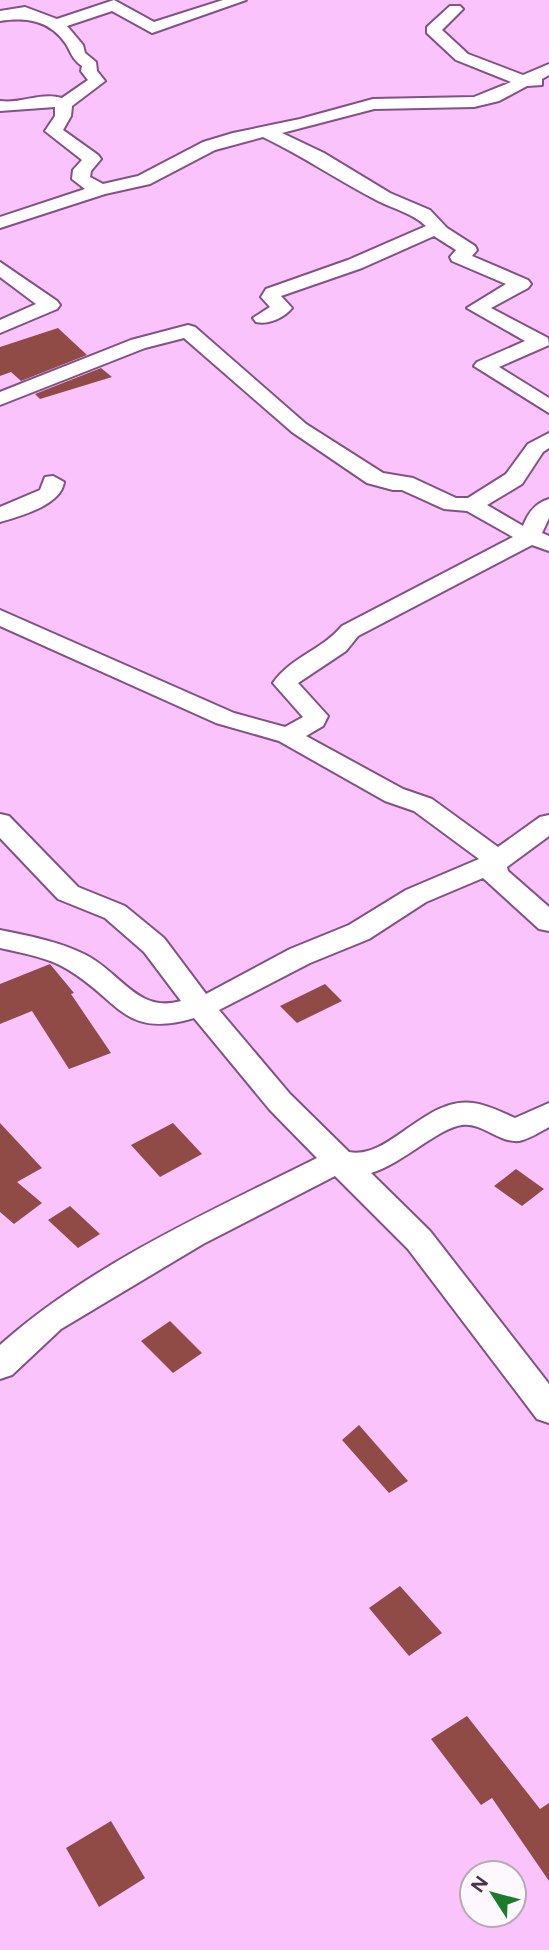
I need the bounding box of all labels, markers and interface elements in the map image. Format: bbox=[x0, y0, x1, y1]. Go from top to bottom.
north arrow bbox=[458, 1859, 528, 1929]
text: N bbox=[466, 1872, 493, 1897]

